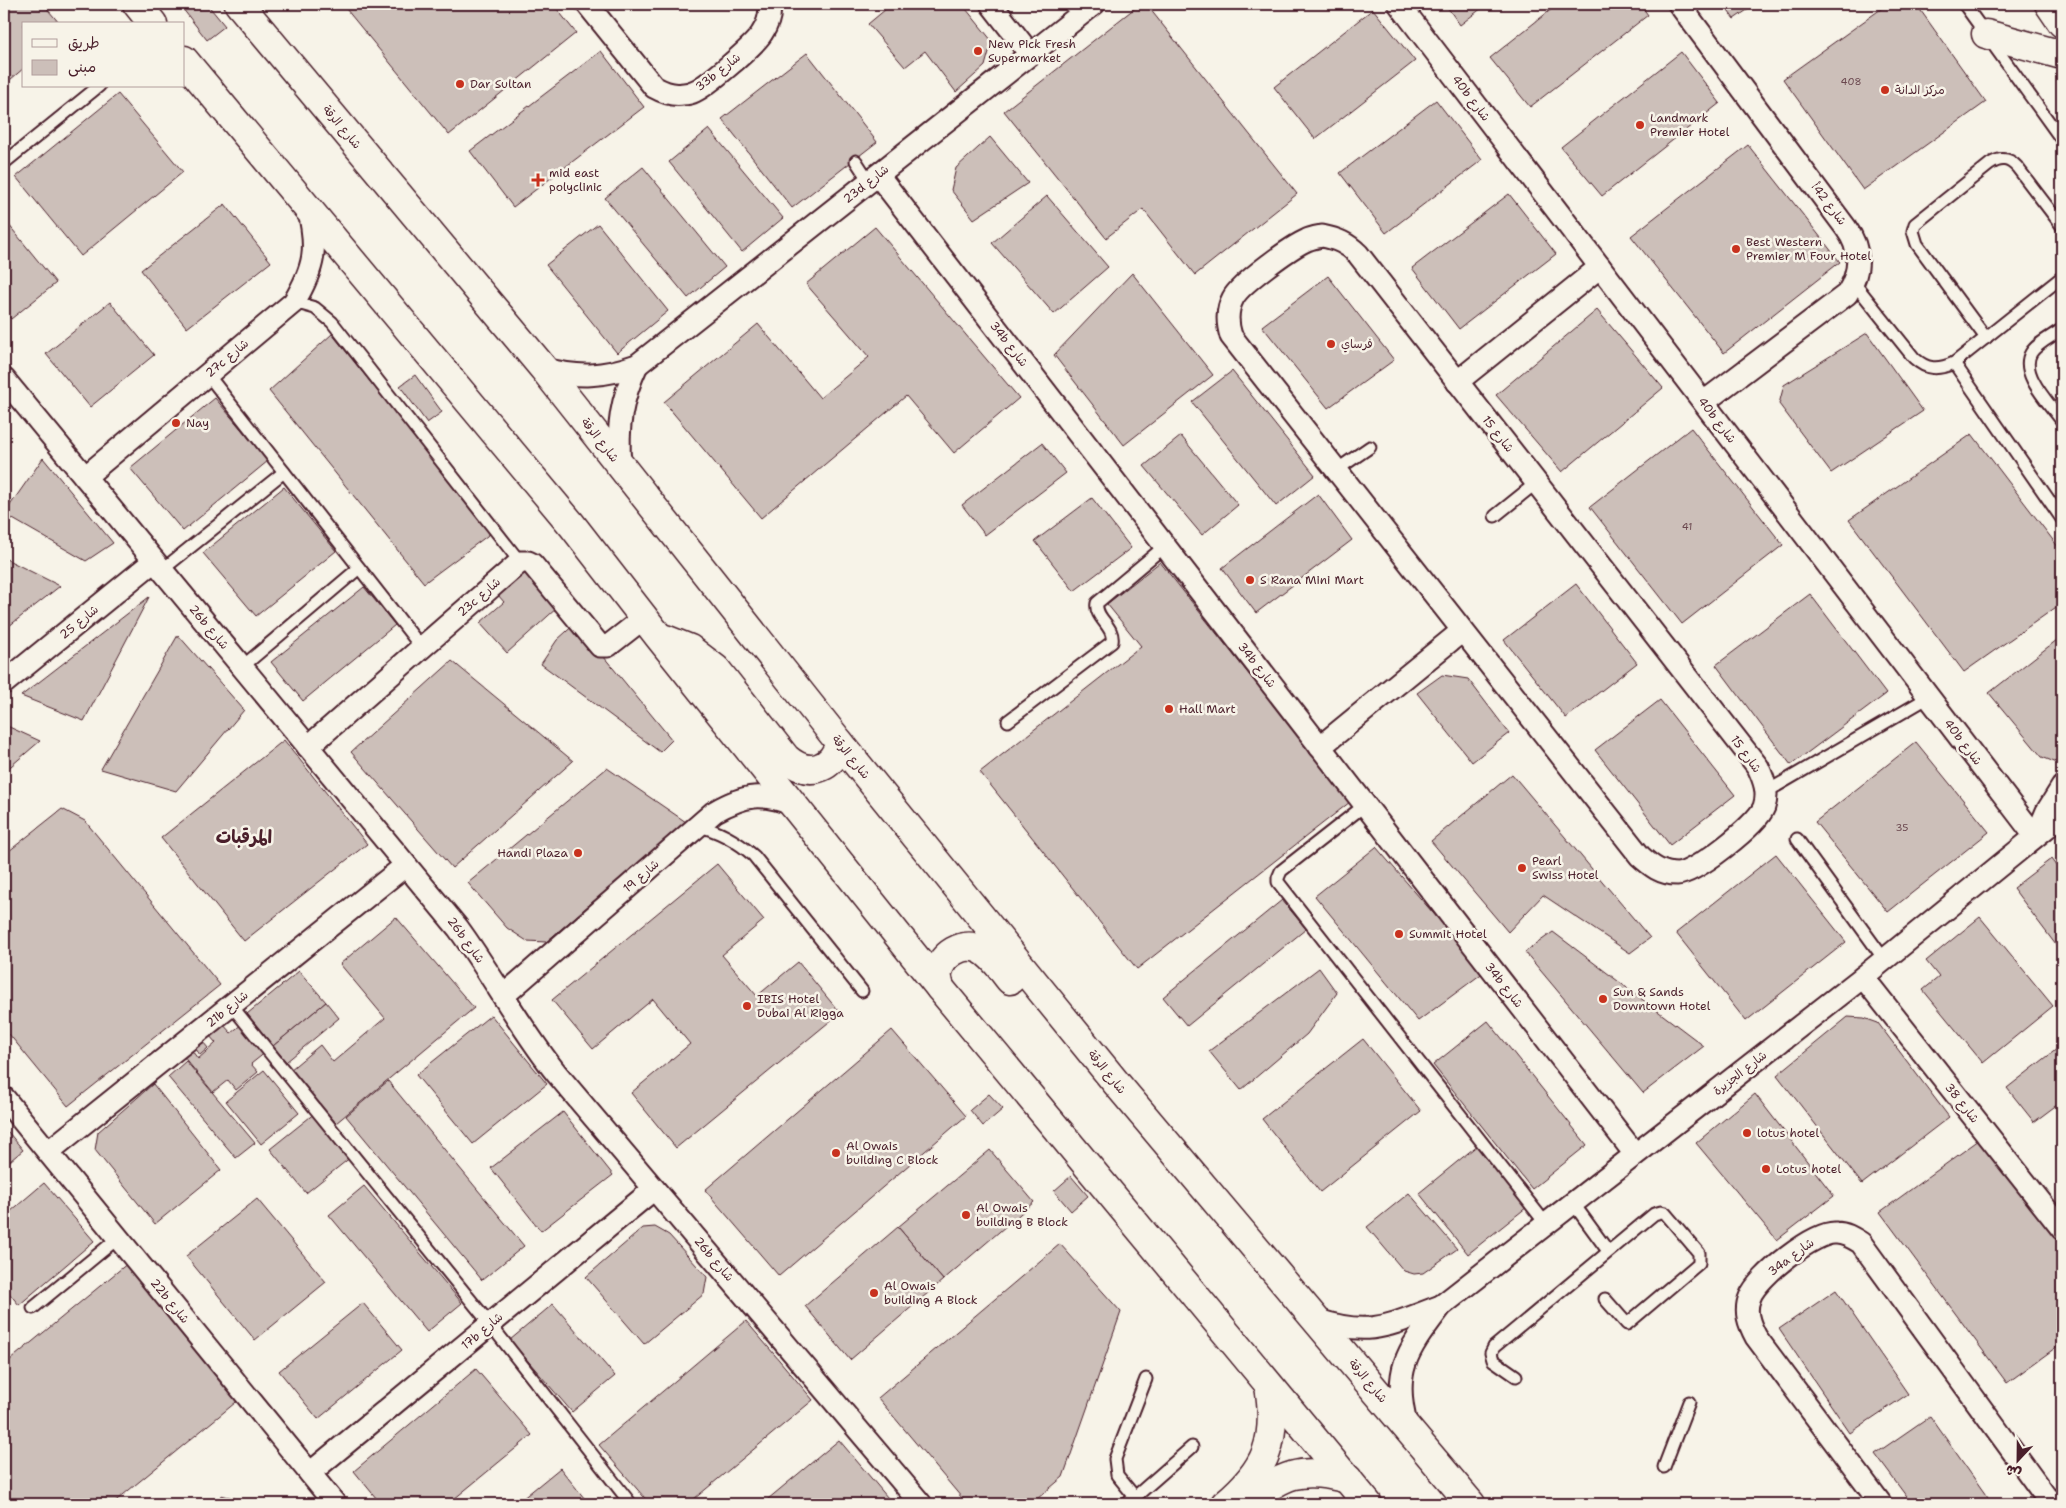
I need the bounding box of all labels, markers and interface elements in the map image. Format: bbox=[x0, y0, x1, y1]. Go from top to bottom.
legend bbox=[22, 22, 185, 88]
text: طريق bbox=[68, 33, 100, 53]
place label: New Pick Fresh Supermarket bbox=[988, 36, 1076, 66]
marker: New Pick Fresh Supermarket bbox=[972, 45, 984, 57]
street label: 33b شارع bbox=[692, 49, 744, 95]
text: مبنى bbox=[68, 57, 96, 77]
street label: 40b شارع bbox=[1448, 72, 1494, 125]
house number: 408 bbox=[1841, 75, 1861, 88]
place label: Dar Sultan bbox=[470, 76, 531, 92]
marker: Dar Sultan bbox=[454, 78, 466, 90]
place label: مركز الدانة bbox=[1895, 82, 1945, 98]
marker: مركز الدانة bbox=[1879, 84, 1891, 96]
street label: شارع الرقة bbox=[318, 102, 365, 153]
place label: Landmark Premier Hotel bbox=[1650, 110, 1730, 140]
marker: Landmark Premier Hotel bbox=[1634, 119, 1646, 131]
street label: 23d شارع bbox=[840, 161, 893, 208]
place label: mid east polyclinic bbox=[549, 165, 602, 195]
marker: mid east polyclinic bbox=[531, 173, 545, 187]
street label: شارع 42أ bbox=[1807, 180, 1850, 229]
place label: Best Western Premier M Four Hotel bbox=[1746, 234, 1871, 264]
marker: Best Western Premier M Four Hotel bbox=[1730, 243, 1742, 255]
street label: 34b شارع bbox=[985, 318, 1032, 371]
street label: 27c شارع bbox=[202, 335, 253, 381]
place label: فرساي bbox=[1341, 336, 1373, 353]
marker: فرساي bbox=[1325, 338, 1337, 350]
street label: 40b شارع bbox=[1694, 394, 1740, 447]
street label: شارع 15 bbox=[1478, 412, 1517, 456]
place label: Nay bbox=[186, 415, 209, 431]
street label: شارع الرقة bbox=[577, 415, 622, 466]
marker: Nay bbox=[170, 417, 182, 429]
house number: 41 bbox=[1682, 520, 1692, 533]
place label: S Rana Mini Mart bbox=[1260, 572, 1364, 588]
street label: 23c شارع bbox=[454, 574, 505, 621]
marker: S Rana Mini Mart bbox=[1244, 574, 1256, 586]
street label: شارع 25 bbox=[56, 601, 102, 643]
street label: 26b شارع bbox=[185, 601, 232, 653]
street label: 34b شارع bbox=[1233, 639, 1280, 692]
place label: Hall Mart bbox=[1179, 701, 1236, 717]
marker: Hall Mart bbox=[1163, 703, 1175, 715]
street label: 40b شارع bbox=[1940, 716, 1986, 769]
street label: شارع الرقة bbox=[828, 732, 874, 783]
street label: شارع 15 bbox=[1726, 732, 1765, 776]
house number: 35 bbox=[1896, 821, 1908, 834]
district label: المرقبات bbox=[216, 825, 272, 849]
place label: Handi Plaza bbox=[497, 845, 569, 861]
marker: Handi Plaza bbox=[572, 847, 584, 859]
place label: Pearl Swiss Hotel bbox=[1532, 853, 1599, 883]
street label: شارع 19 bbox=[620, 856, 663, 897]
marker: Pearl Swiss Hotel bbox=[1516, 862, 1528, 874]
street label: 26b شارع bbox=[443, 914, 488, 967]
place label: Summit Hotel bbox=[1409, 926, 1487, 942]
marker: Summit Hotel bbox=[1393, 928, 1405, 940]
street label: 34b شارع bbox=[1480, 959, 1527, 1012]
place label: Sun & Sands Downtown Hotel bbox=[1613, 984, 1711, 1014]
street label: 21b شارع bbox=[203, 987, 252, 1032]
place label: IBIS Hotel Dubai Al Rigga bbox=[757, 991, 844, 1021]
marker: Sun & Sands Downtown Hotel bbox=[1597, 993, 1609, 1005]
marker: IBIS Hotel Dubai Al Rigga bbox=[741, 1000, 753, 1012]
street label: شارع الرقة bbox=[1084, 1047, 1130, 1098]
street label: شارع الجزيرة bbox=[1710, 1047, 1771, 1100]
street label: شارع 38 bbox=[1941, 1080, 1983, 1127]
place label: lotus hotel bbox=[1757, 1125, 1820, 1141]
marker: lotus hotel bbox=[1741, 1127, 1753, 1139]
place label: Al Owais building C Block bbox=[846, 1138, 938, 1168]
marker: Al Owais building C Block bbox=[830, 1147, 842, 1159]
place label: Lotus hotel bbox=[1776, 1161, 1841, 1177]
marker: Lotus hotel bbox=[1760, 1163, 1772, 1175]
place label: Al Owais building B Block bbox=[976, 1200, 1068, 1230]
marker: Al Owais building B Block bbox=[960, 1209, 972, 1221]
street label: 26b شارع bbox=[690, 1233, 737, 1285]
street label: 34a شارع bbox=[1765, 1234, 1818, 1280]
street label: 22b شارع bbox=[146, 1275, 193, 1327]
place label: Al Owais building A Block bbox=[884, 1278, 978, 1308]
marker: Al Owais building A Block bbox=[868, 1287, 880, 1299]
street label: 17b شارع bbox=[458, 1309, 507, 1354]
street label: شارع الرقة bbox=[1344, 1356, 1391, 1407]
north arrow bbox=[1994, 1436, 2044, 1486]
text: ش bbox=[2003, 1461, 2024, 1483]

